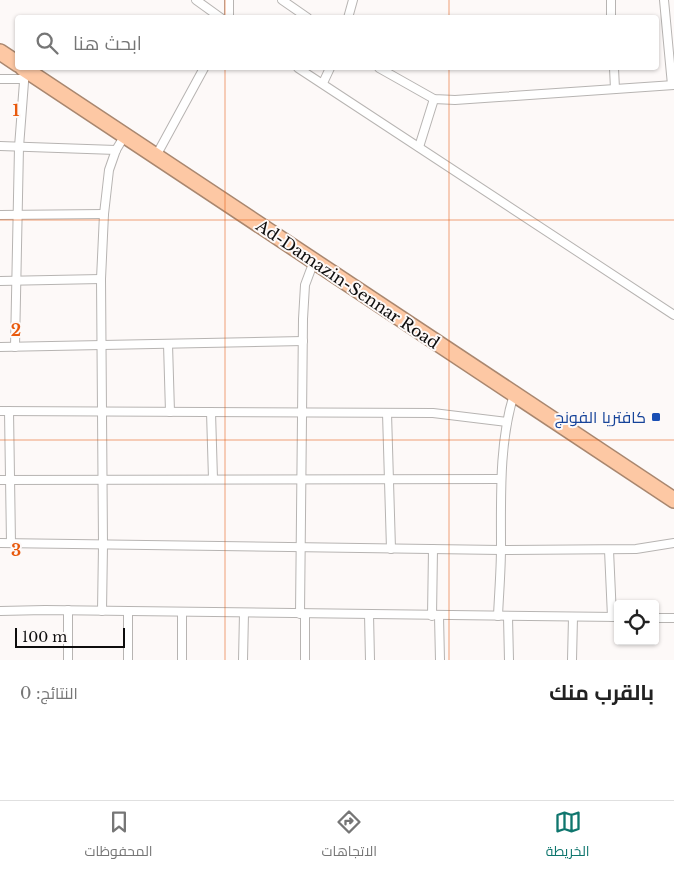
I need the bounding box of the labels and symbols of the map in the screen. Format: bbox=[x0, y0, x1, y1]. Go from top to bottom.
text: 1 bbox=[13, 100, 20, 120]
street label: Ad-Damazin-Sennar Road bbox=[252, 215, 444, 353]
text: 2 bbox=[11, 320, 21, 340]
place label: كافتريا الفونج bbox=[555, 407, 646, 429]
marker: كافتريا الفونج bbox=[650, 411, 662, 423]
text: 3 bbox=[11, 540, 21, 560]
scale bar bbox=[15, 625, 125, 648]

